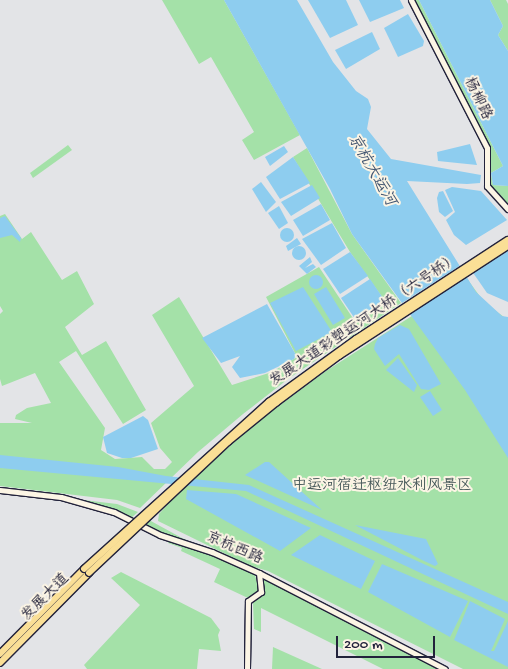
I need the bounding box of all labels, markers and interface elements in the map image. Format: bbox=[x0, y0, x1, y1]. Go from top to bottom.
street label: 杨柳路 bbox=[459, 75, 495, 123]
water label: 京杭大运河 bbox=[342, 132, 398, 210]
street label: 发展大道彩塑运河大桥（六号桥） bbox=[267, 251, 463, 391]
park label: 中运河宿迁枢纽水利风景区 bbox=[292, 478, 472, 496]
street label: 京杭西路 bbox=[203, 529, 265, 569]
street label: 发展大道 bbox=[18, 570, 74, 626]
scale bar bbox=[338, 626, 437, 658]
text: 200 m bbox=[344, 636, 383, 654]

